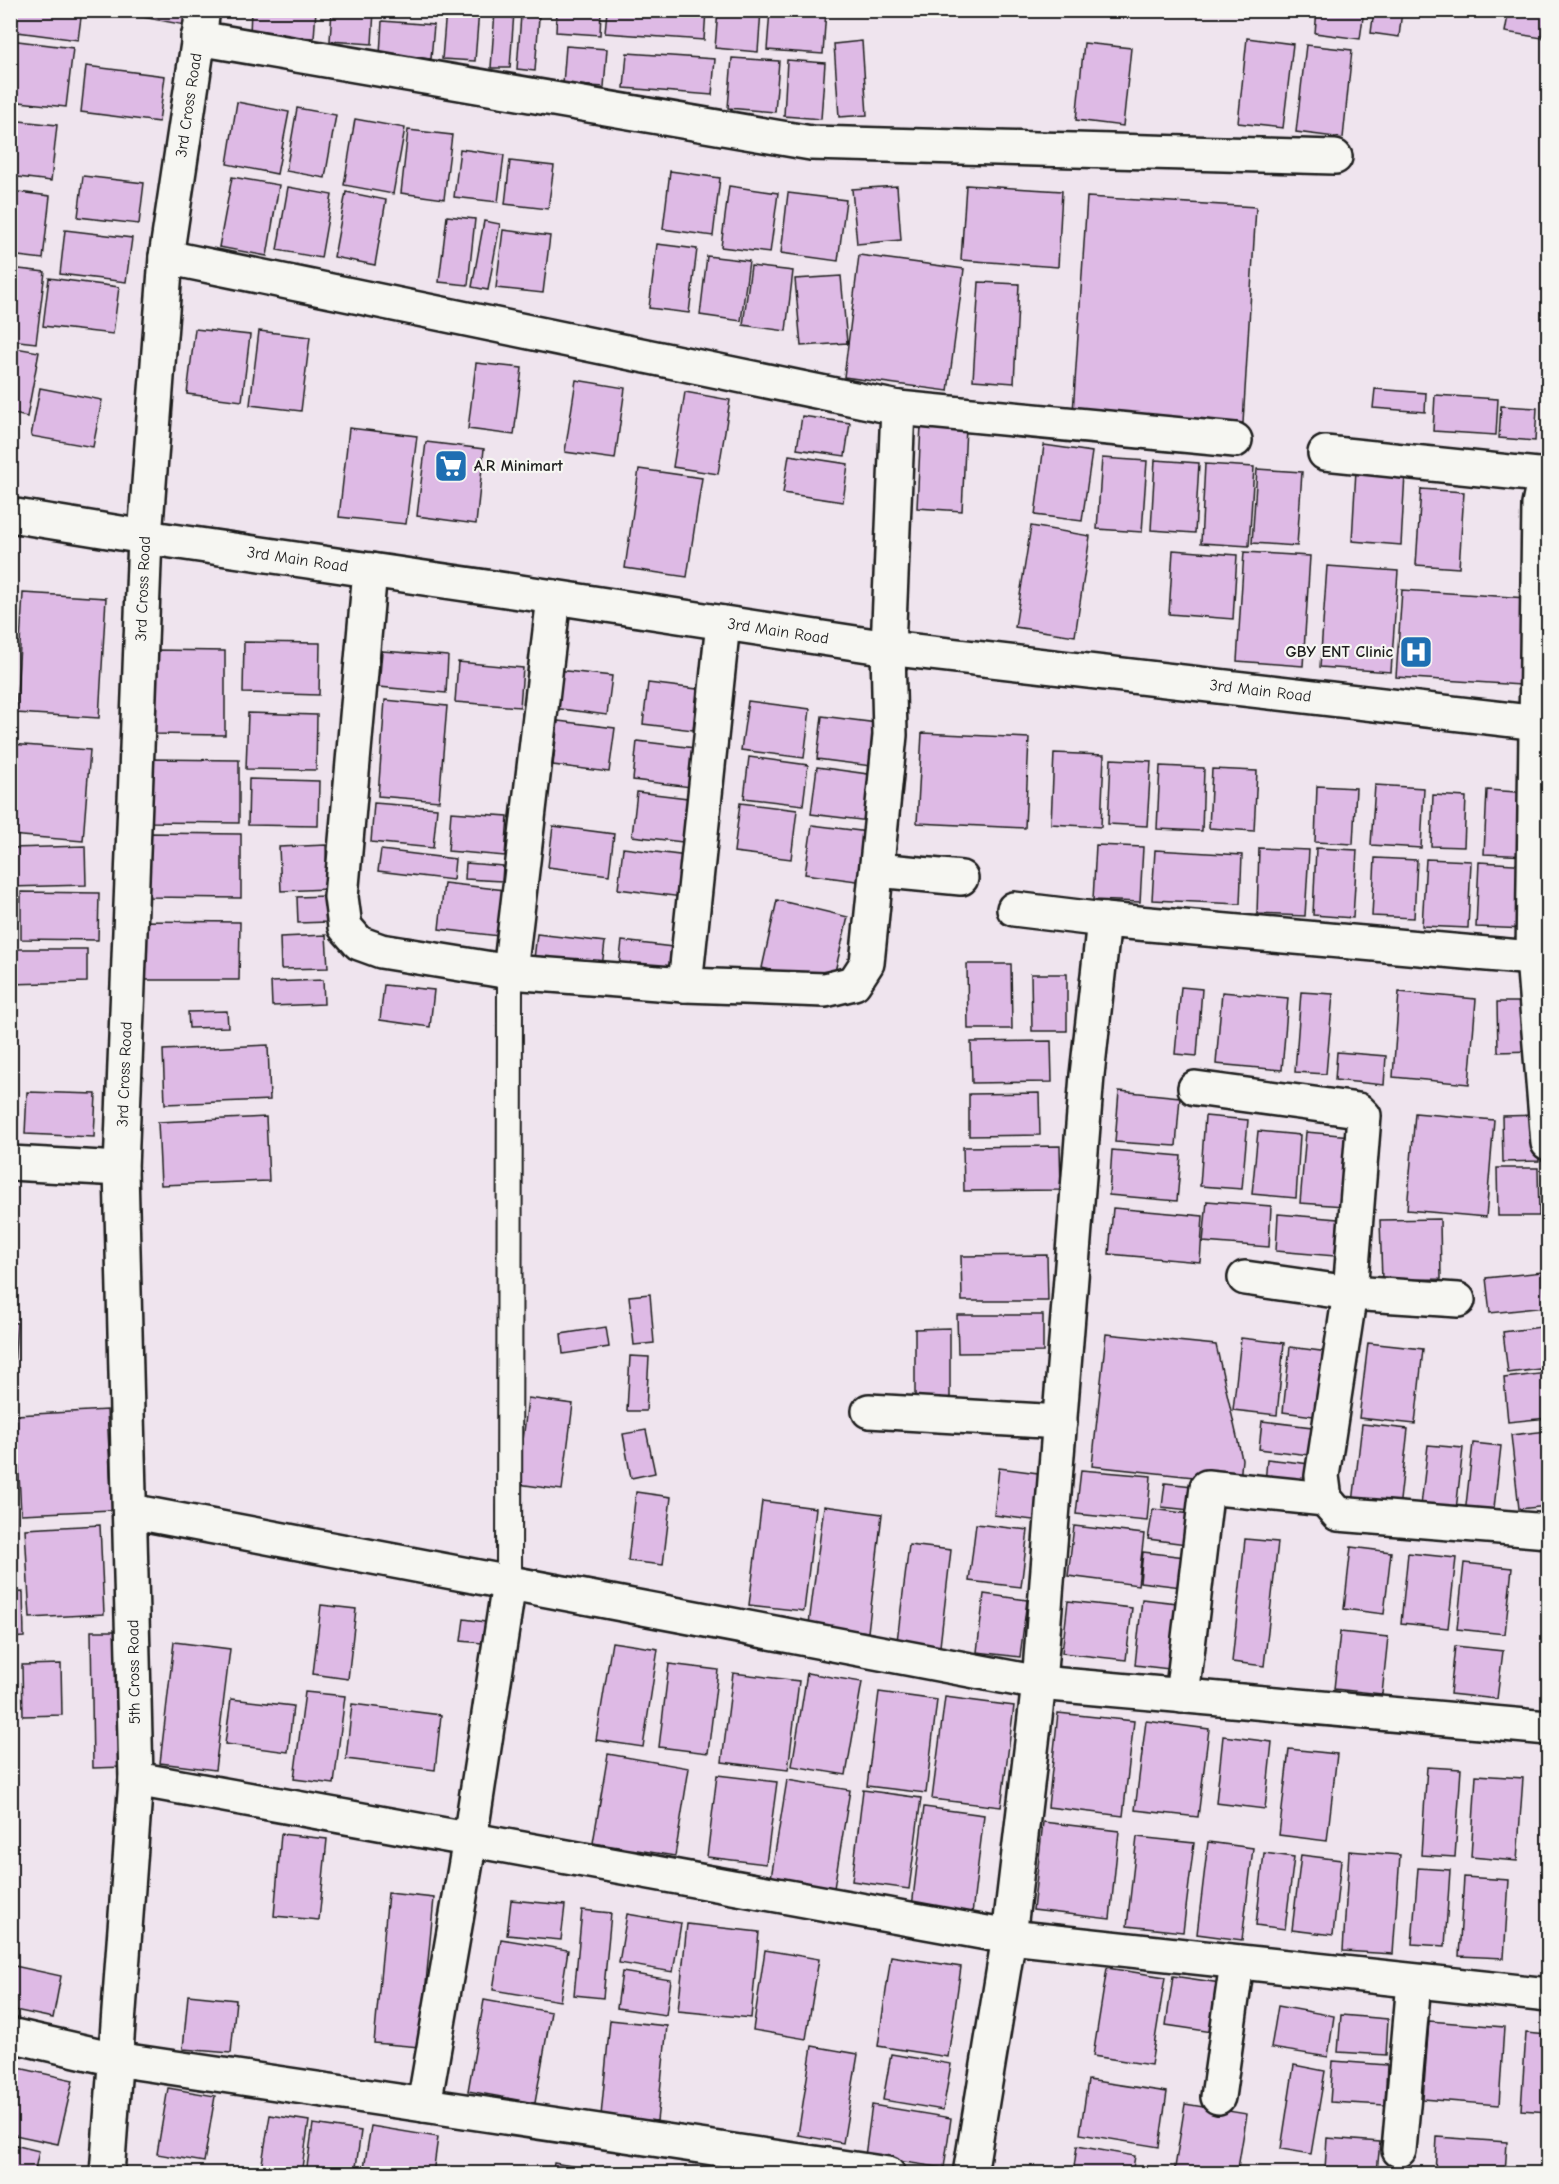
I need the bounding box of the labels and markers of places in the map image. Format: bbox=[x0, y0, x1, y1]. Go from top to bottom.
supermarket icon: A.R Minimart bbox=[433, 448, 469, 484]
place label: A.R Minimart bbox=[474, 457, 563, 475]
hospital icon: GBY ENT Clinic bbox=[1398, 634, 1434, 670]
place label: GBY ENT Clinic bbox=[1286, 643, 1393, 661]

